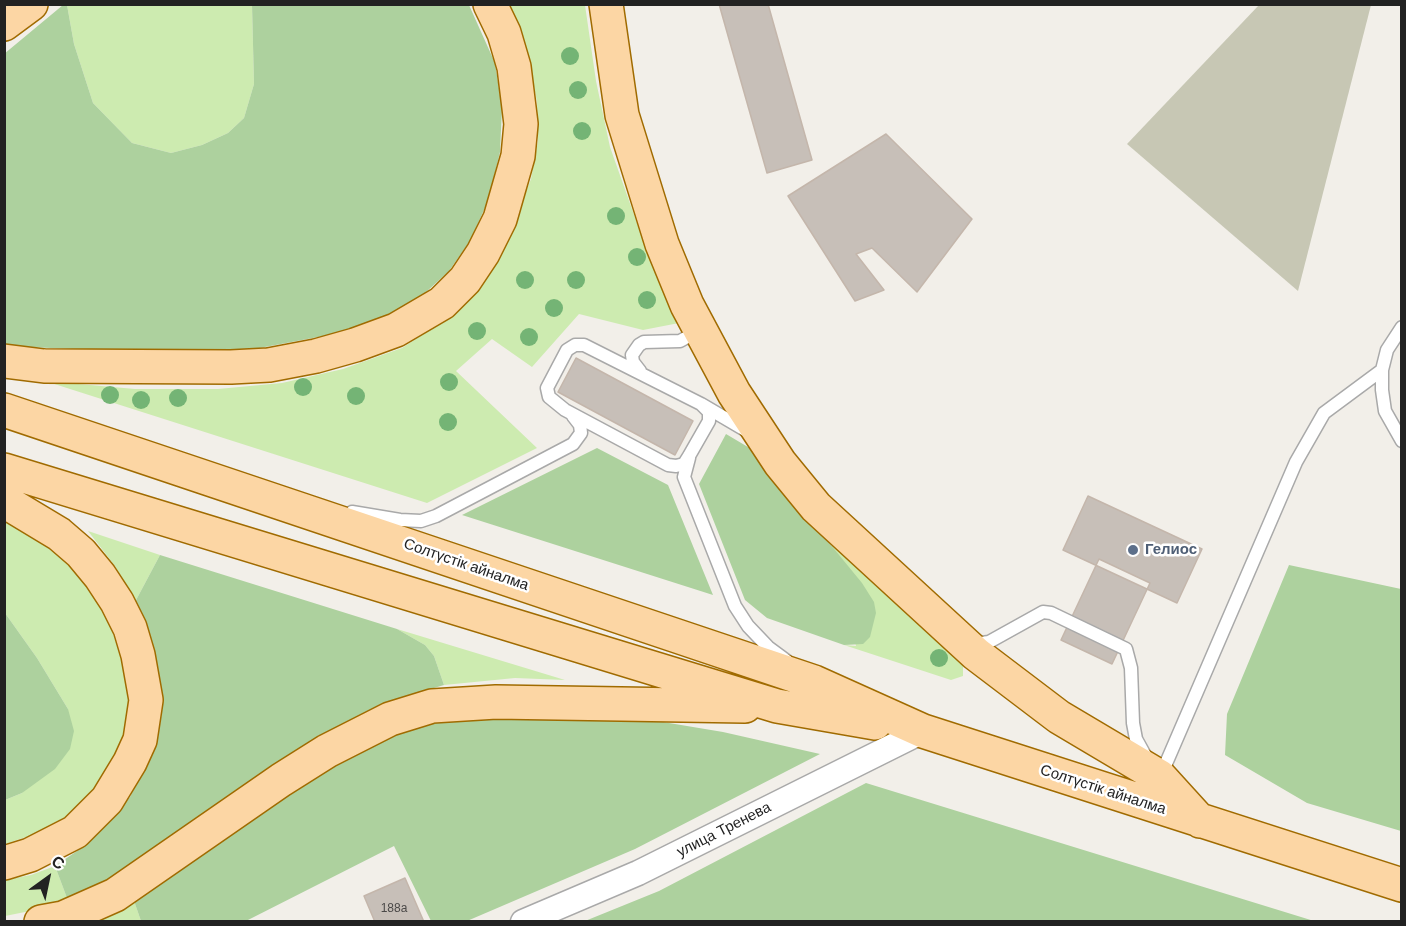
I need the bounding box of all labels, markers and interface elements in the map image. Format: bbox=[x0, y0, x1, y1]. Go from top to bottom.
street label: Солтүстік айналма bbox=[401, 535, 531, 595]
place label: Гелиос bbox=[1145, 541, 1197, 559]
marker: Гелиос bbox=[1126, 543, 1140, 557]
street label: Солтүстік айналма bbox=[1038, 761, 1168, 819]
street label: улица Тренева bbox=[674, 799, 774, 861]
north arrow bbox=[18, 848, 78, 908]
text: С bbox=[49, 852, 68, 873]
house number: 188а bbox=[381, 902, 407, 916]

